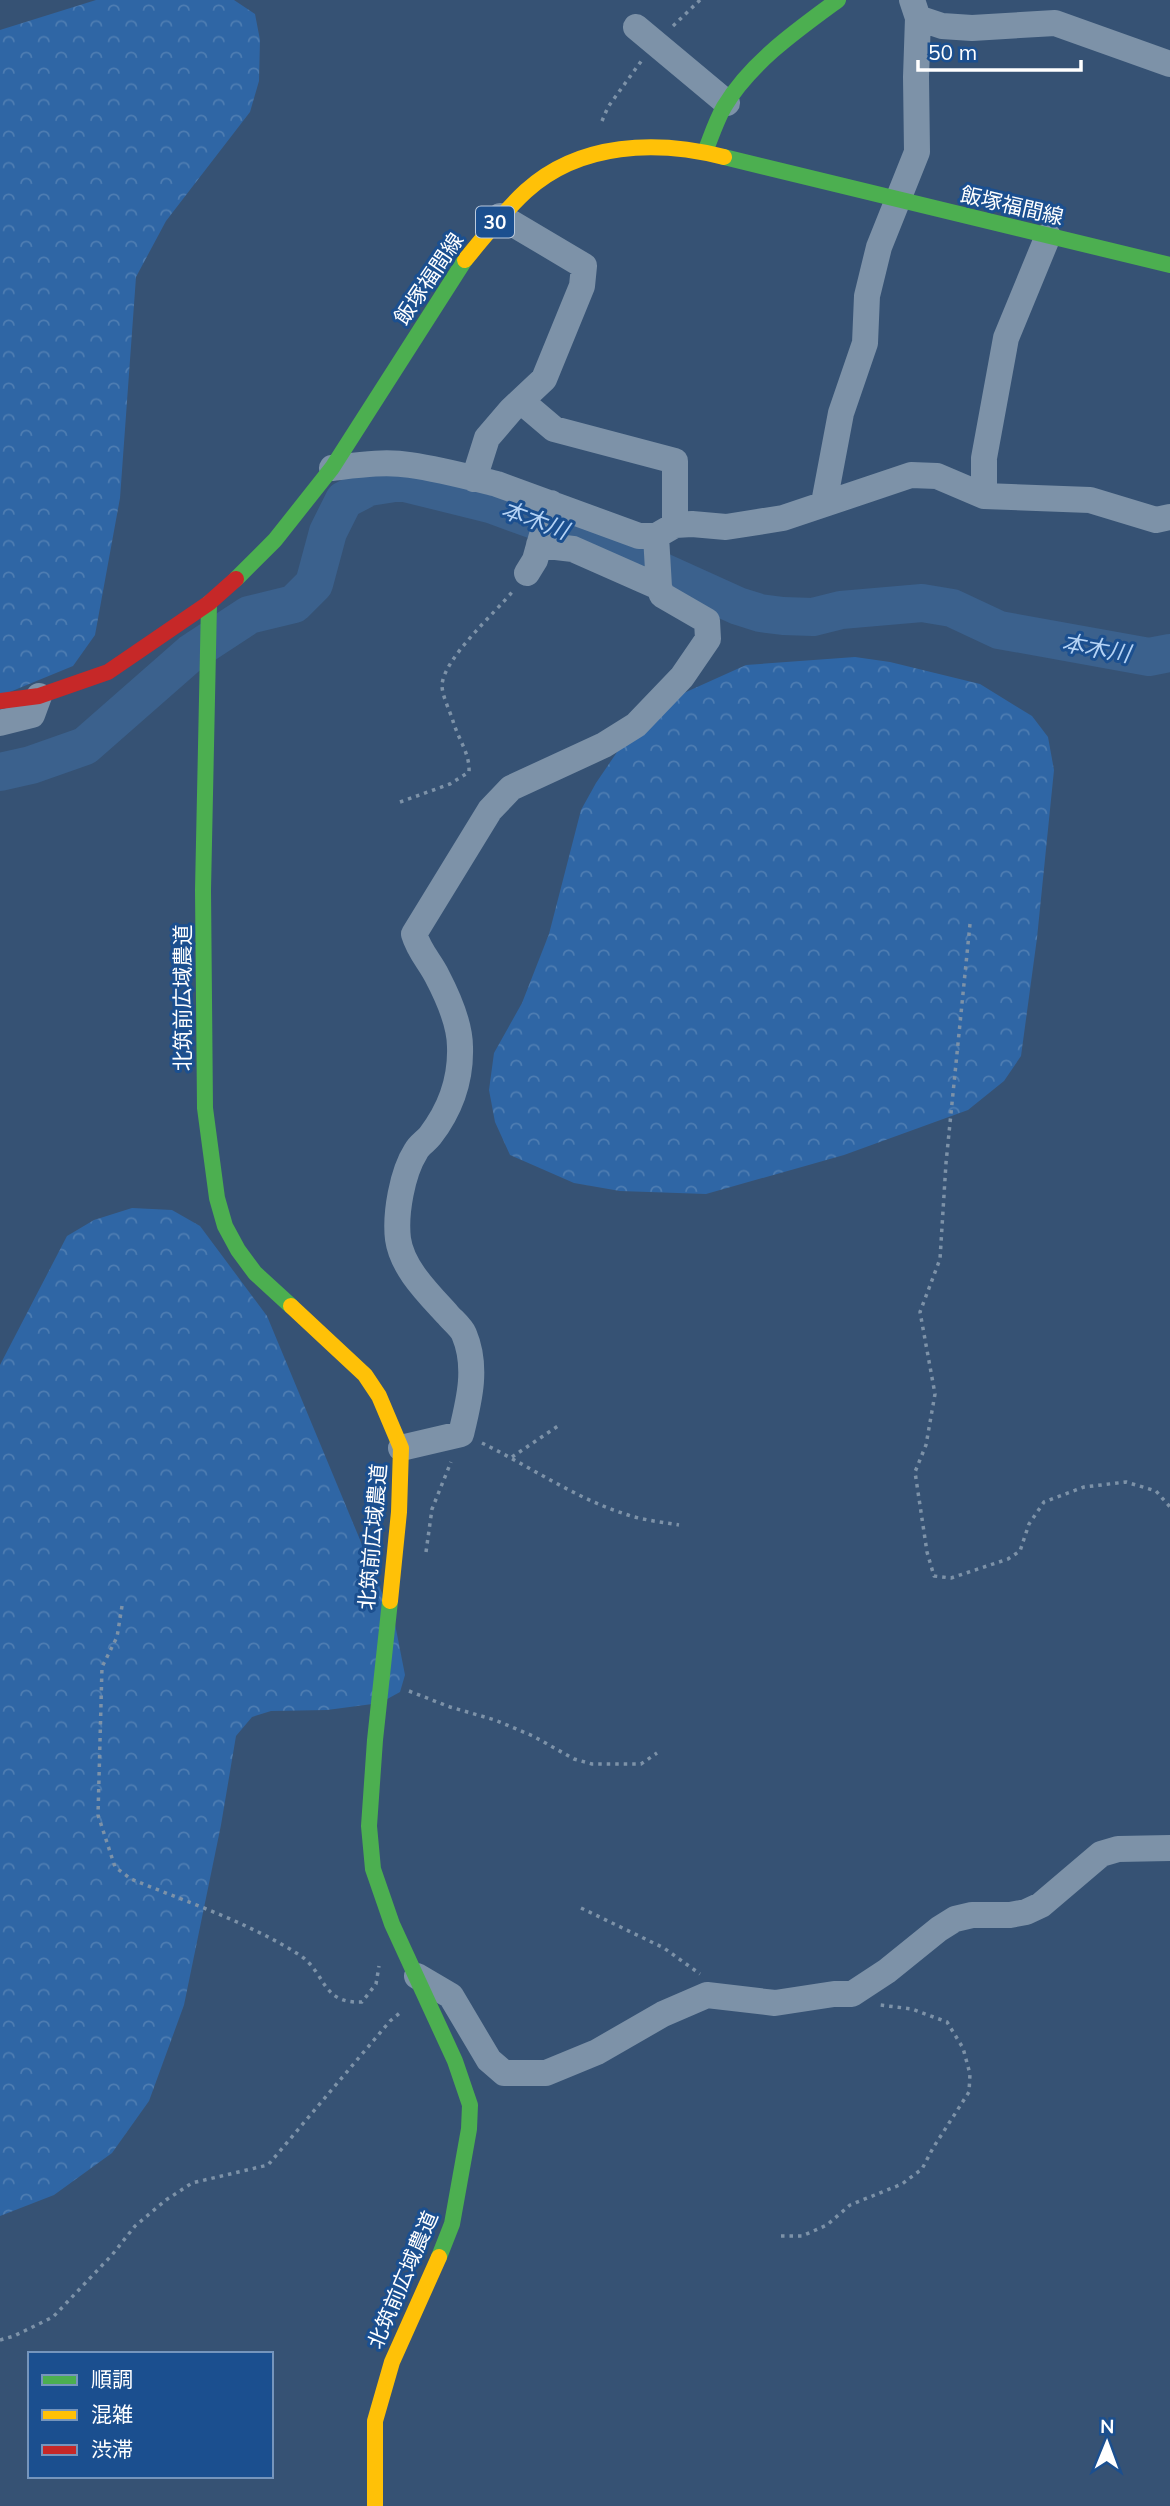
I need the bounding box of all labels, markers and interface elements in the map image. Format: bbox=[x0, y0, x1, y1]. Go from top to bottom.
scale bar bbox=[918, 28, 1081, 72]
text: 50 m bbox=[928, 39, 977, 65]
street label: 飯塚福間線 bbox=[958, 181, 1066, 230]
road number: 30 bbox=[476, 206, 514, 238]
street label: 飯塚福間線 bbox=[388, 228, 468, 329]
water label: 本木川 bbox=[498, 494, 575, 546]
water label: 本木川 bbox=[1060, 627, 1136, 668]
street label: 北筑前広域農道 bbox=[169, 925, 195, 1072]
street label: 北筑前広域農道 bbox=[353, 1463, 391, 1611]
street label: 北筑前広域農道 bbox=[361, 2207, 443, 2352]
legend bbox=[28, 2352, 273, 2478]
text: 順調 bbox=[91, 2366, 133, 2392]
text: 混雑 bbox=[91, 2401, 133, 2427]
north arrow bbox=[1072, 2408, 1142, 2478]
text: N bbox=[1100, 2414, 1115, 2438]
text: 渋滞 bbox=[91, 2436, 133, 2462]

